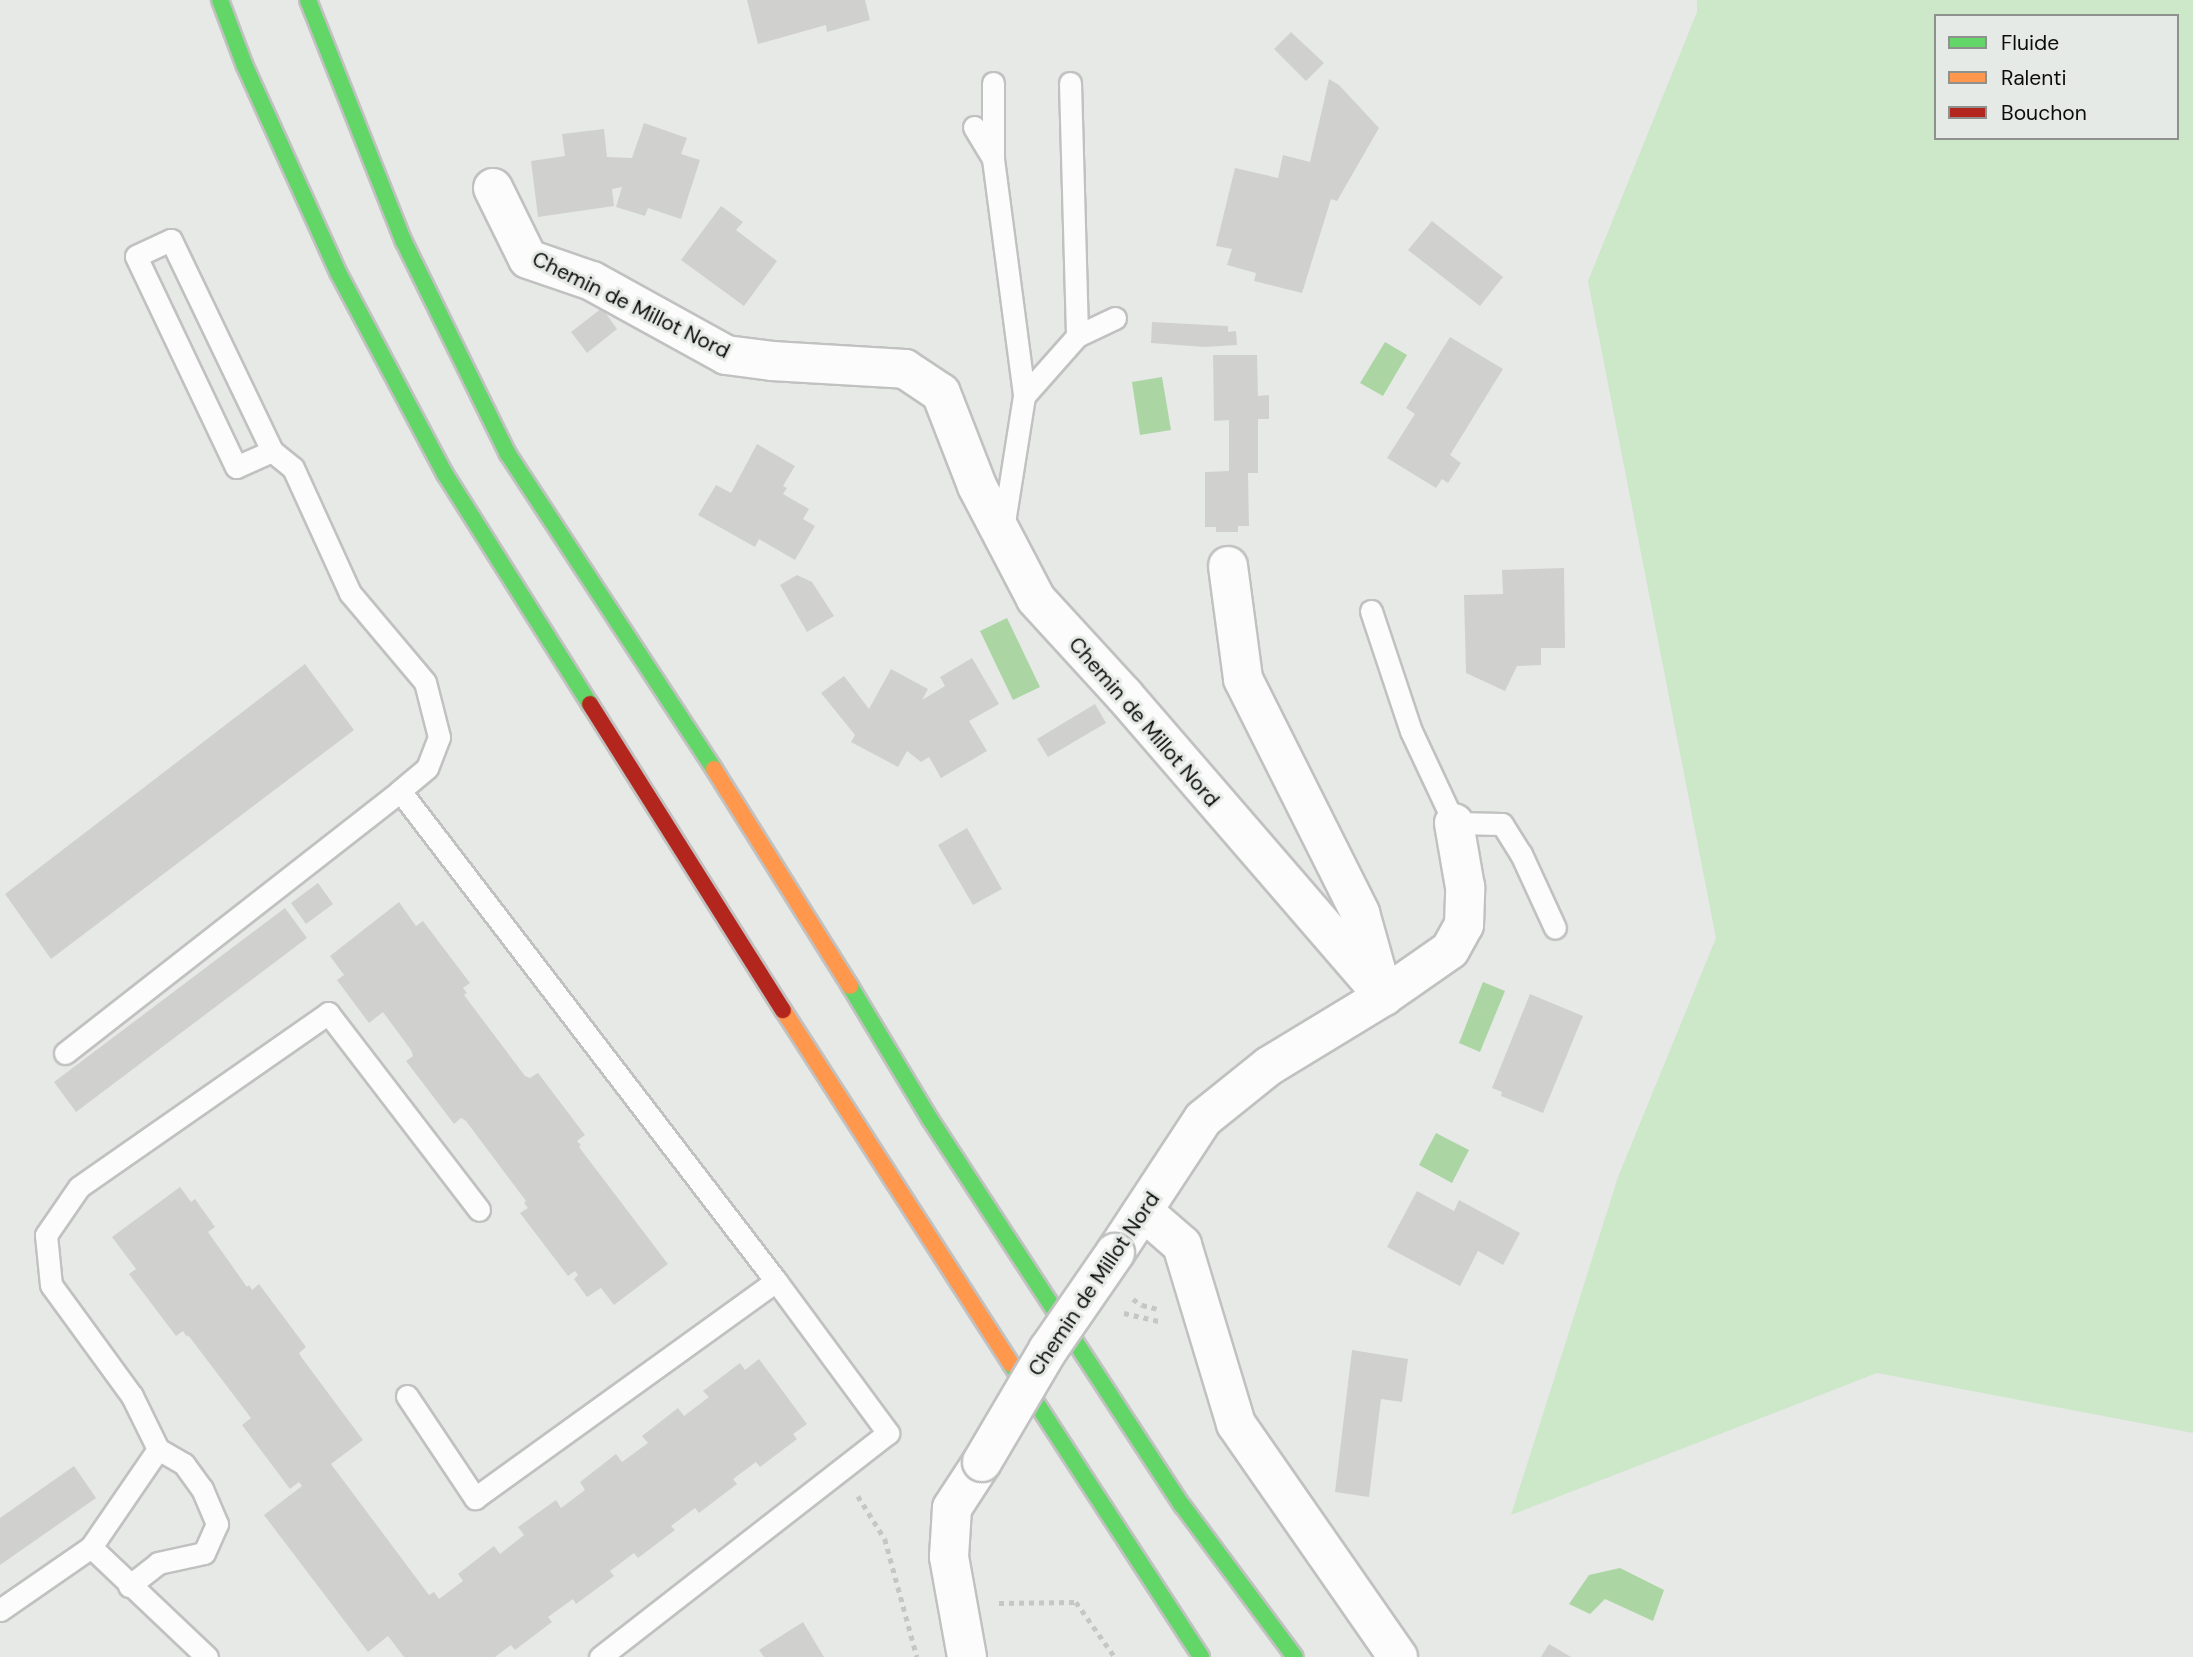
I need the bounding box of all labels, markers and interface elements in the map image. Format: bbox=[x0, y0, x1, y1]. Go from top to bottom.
legend bbox=[1934, 14, 2179, 140]
text: Fluide bbox=[2001, 29, 2059, 57]
text: Ralenti bbox=[2001, 64, 2067, 92]
text: Bouchon bbox=[2001, 99, 2087, 127]
street label: Chemin de Millot Nord bbox=[528, 246, 734, 364]
street label: Chemin de Millot Nord bbox=[1063, 632, 1225, 812]
street label: Chemin de Millot Nord bbox=[1023, 1187, 1165, 1381]

